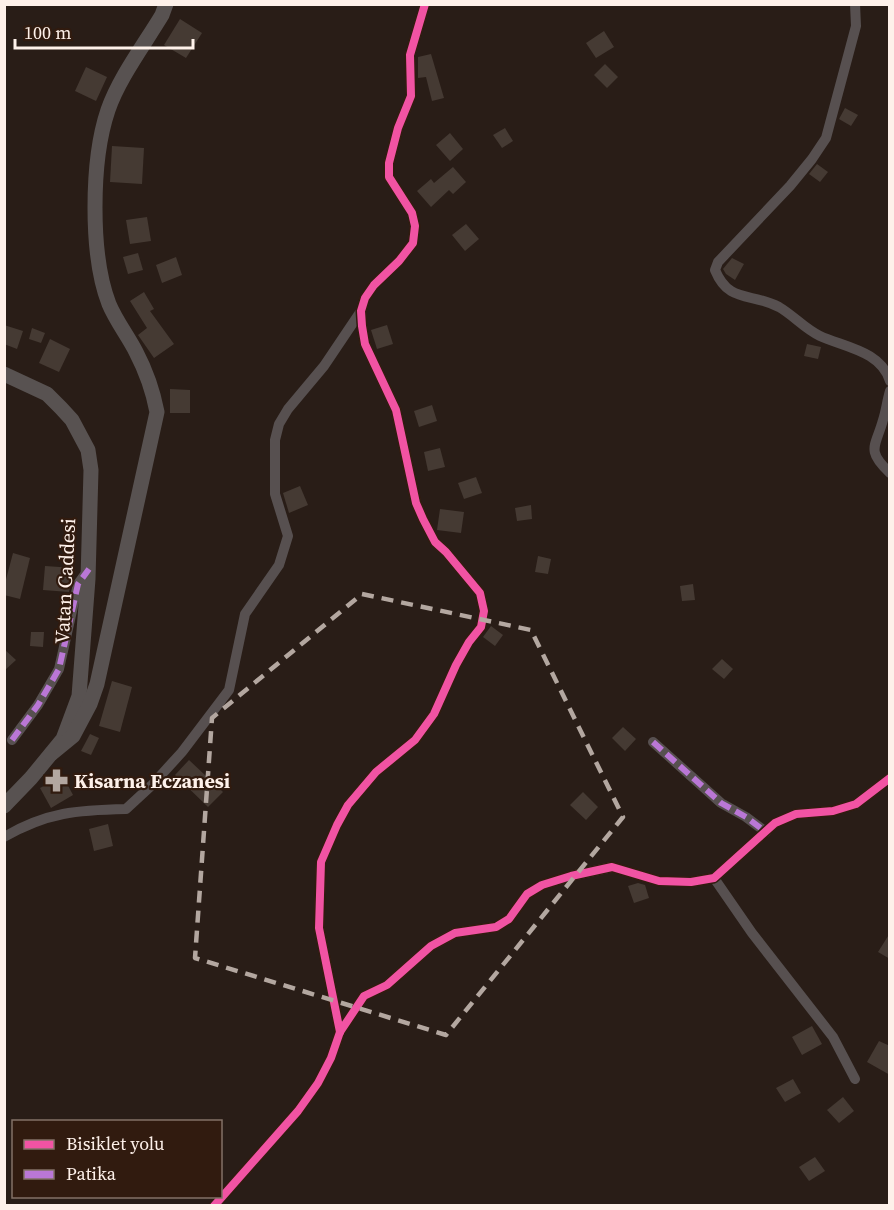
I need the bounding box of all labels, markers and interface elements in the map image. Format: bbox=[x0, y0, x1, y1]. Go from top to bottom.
scale bar bbox=[15, 12, 194, 50]
text: 100 m bbox=[24, 20, 71, 45]
street label: Vatan Caddesi bbox=[48, 517, 82, 645]
place label: Kisarna Eczanesi bbox=[74, 767, 230, 795]
pharmacy icon: Kisarna Eczanesi bbox=[43, 768, 69, 794]
legend bbox=[12, 1120, 222, 1198]
text: Bisiklet yolu bbox=[66, 1131, 165, 1156]
text: Patika bbox=[66, 1161, 117, 1186]

